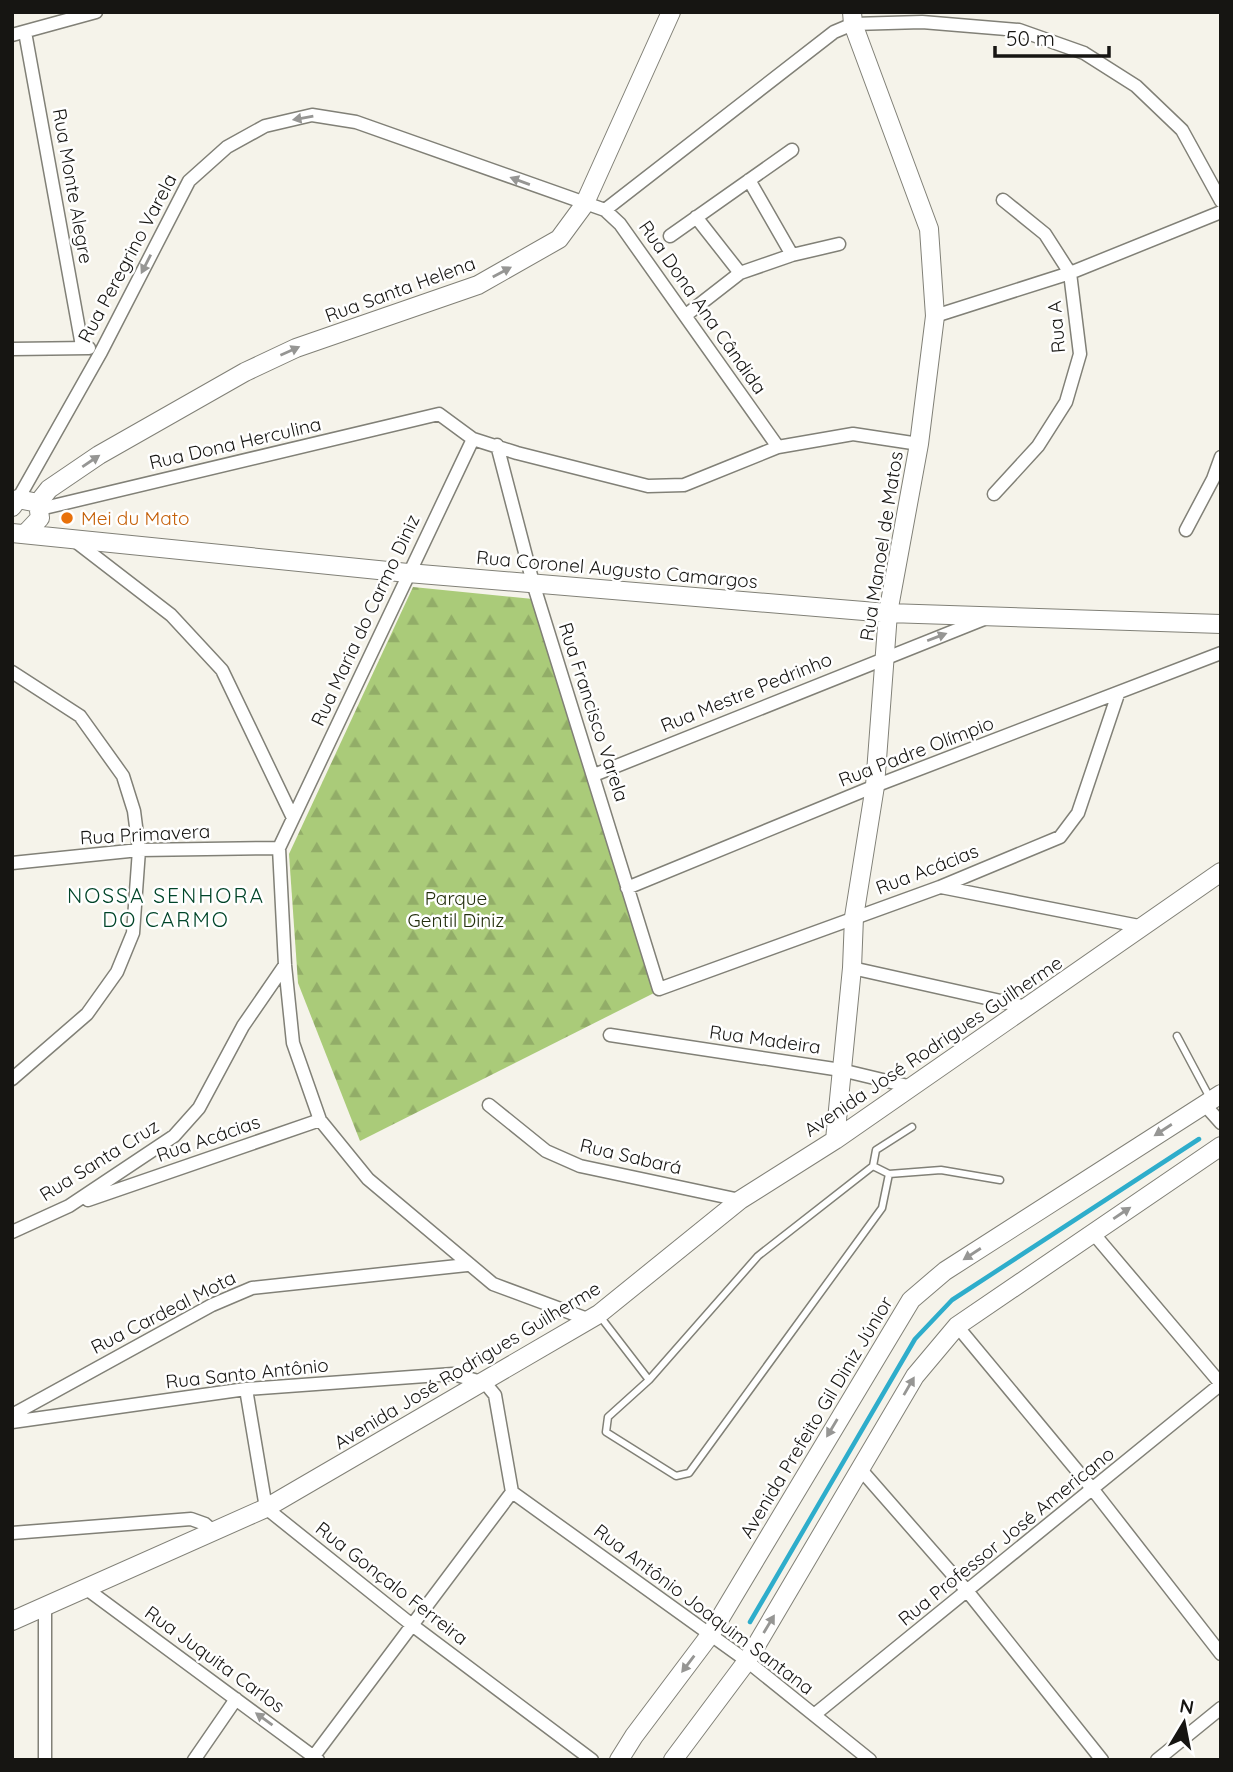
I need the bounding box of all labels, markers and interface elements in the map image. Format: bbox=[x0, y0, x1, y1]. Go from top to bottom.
scale bar bbox=[995, 14, 1109, 58]
text: 50 m bbox=[1006, 25, 1055, 51]
street label: Rua Monte Alegre bbox=[48, 107, 98, 265]
one-way arrow bbox=[292, 113, 314, 124]
street label: Rua Peregrino Varela bbox=[72, 169, 182, 347]
one-way arrow bbox=[509, 175, 530, 186]
street label: Rua Dona Ana Cândida bbox=[634, 216, 772, 398]
street label: Rua Santa Helena bbox=[322, 251, 478, 327]
one-way arrow bbox=[140, 254, 151, 274]
one-way arrow bbox=[493, 266, 512, 278]
street label: Rua A bbox=[1042, 300, 1070, 354]
one-way arrow bbox=[279, 345, 300, 356]
street label: Rua Dona Herculina bbox=[147, 412, 323, 474]
street label: Rua Manoel de Matos bbox=[854, 450, 908, 642]
one-way arrow bbox=[81, 455, 100, 468]
place label: Mei du Mato bbox=[81, 506, 190, 530]
marker: Mei du Mato bbox=[59, 510, 75, 526]
street label: Rua Maria do Carmo Diniz bbox=[305, 510, 425, 730]
street label: Rua Coronel Augusto Camargos bbox=[475, 545, 759, 593]
street label: Rua Francisco Varela bbox=[554, 619, 634, 805]
one-way arrow bbox=[927, 631, 948, 642]
street label: Rua Mestre Pedrinho bbox=[657, 647, 835, 737]
street label: Rua Padre Olímpio bbox=[835, 710, 997, 792]
street label: Rua Primavera bbox=[79, 819, 211, 849]
street label: Rua Acácias bbox=[872, 838, 982, 900]
district label: NOSSA SENHORA DO CARMO bbox=[67, 882, 265, 932]
park label: Parque Gentil Diniz bbox=[408, 886, 504, 932]
street label: Avenida José Rodrigues Guilherme bbox=[799, 950, 1067, 1142]
street label: Rua Madeira bbox=[708, 1019, 822, 1059]
street label: Rua Acácias bbox=[153, 1109, 263, 1167]
street label: Rua Santa Cruz bbox=[35, 1114, 163, 1206]
one-way arrow bbox=[1154, 1124, 1173, 1137]
street label: Rua Sabará bbox=[578, 1133, 684, 1179]
one-way arrow bbox=[1112, 1207, 1131, 1220]
one-way arrow bbox=[962, 1247, 982, 1260]
street label: Rua Cardeal Mota bbox=[87, 1265, 239, 1359]
street label: Avenida José Rodrigues Guilherme bbox=[329, 1276, 605, 1454]
street label: Avenida Prefeito Gil Diniz Júnior bbox=[734, 1291, 898, 1542]
street label: Rua Santo Antônio bbox=[164, 1352, 330, 1394]
one-way arrow bbox=[903, 1377, 915, 1396]
one-way arrow bbox=[826, 1419, 838, 1438]
street label: Rua Professor José Americano bbox=[893, 1441, 1119, 1631]
street label: Rua Gonçalo Ferreira bbox=[311, 1516, 473, 1650]
street label: Rua Antônio Joaquim Santana bbox=[589, 1518, 819, 1700]
street label: Rua Juquita Carlos bbox=[140, 1600, 290, 1718]
one-way arrow bbox=[763, 1615, 775, 1634]
one-way arrow bbox=[681, 1655, 695, 1673]
north arrow bbox=[1149, 1688, 1219, 1758]
text: N bbox=[1178, 1693, 1196, 1719]
one-way arrow bbox=[255, 1713, 273, 1727]

